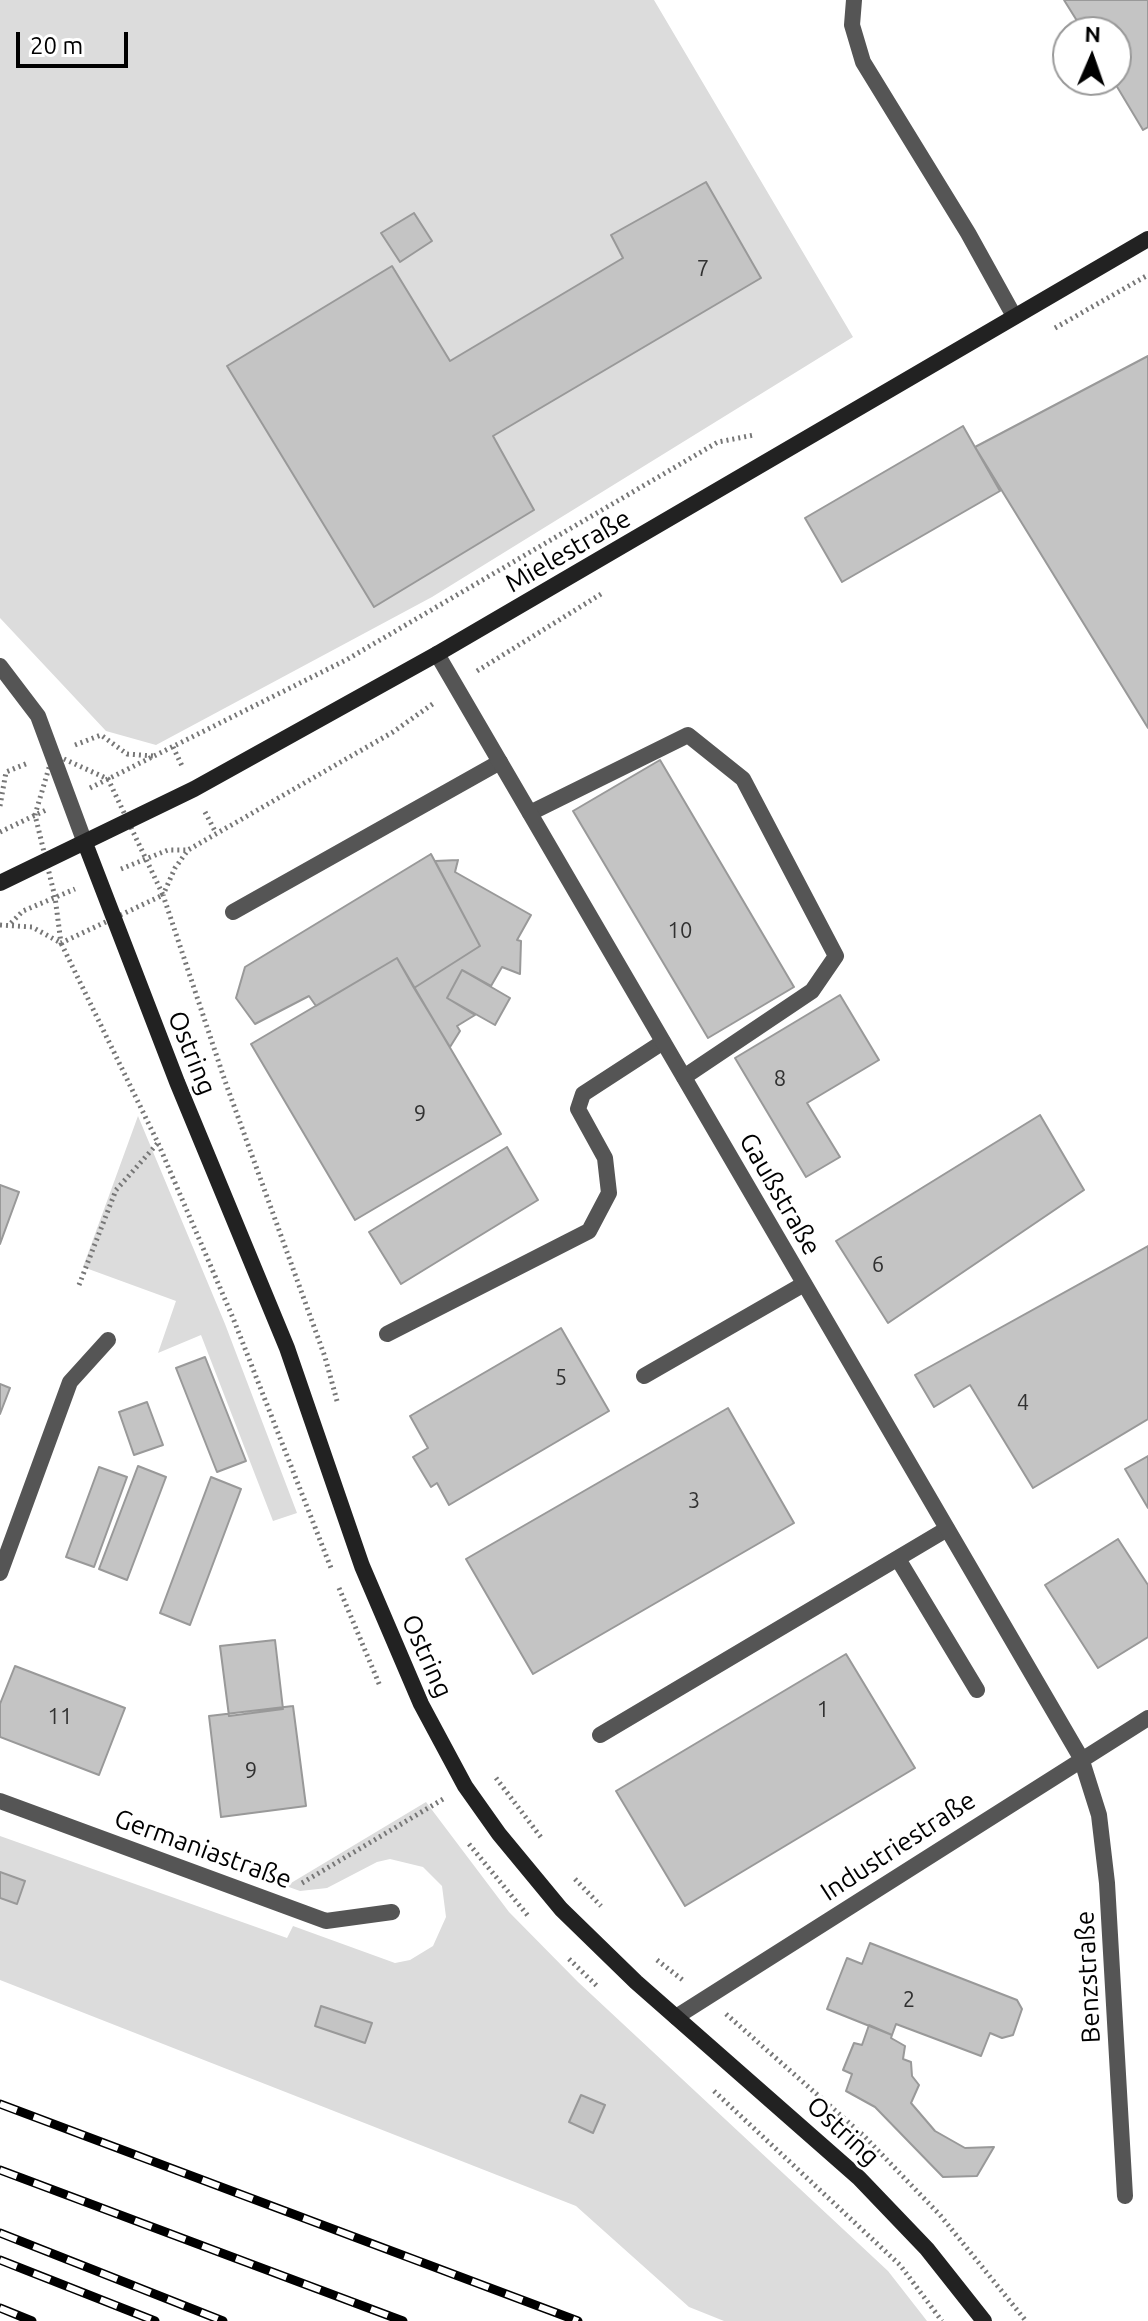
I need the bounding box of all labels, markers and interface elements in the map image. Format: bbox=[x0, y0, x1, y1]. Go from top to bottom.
scale bar bbox=[20, 16, 132, 66]
north arrow bbox=[1052, 16, 1132, 96]
text: N bbox=[1084, 21, 1101, 46]
text: 20 m bbox=[30, 32, 83, 59]
house number: 7 bbox=[697, 256, 709, 282]
street label: Mielestraße bbox=[500, 503, 636, 599]
house number: 10 bbox=[668, 918, 692, 944]
street label: Ostring bbox=[161, 1007, 223, 1099]
house number: 8 bbox=[774, 1066, 786, 1092]
house number: 9 bbox=[414, 1101, 426, 1127]
street label: Gaußstraße bbox=[733, 1127, 827, 1261]
house number: 6 bbox=[872, 1252, 884, 1278]
house number: 5 bbox=[555, 1365, 567, 1391]
house number: 4 bbox=[1017, 1390, 1029, 1416]
house number: 3 bbox=[688, 1488, 700, 1514]
street label: Ostring bbox=[395, 1610, 459, 1702]
house number: 1 bbox=[817, 1697, 829, 1723]
house number: 11 bbox=[48, 1704, 72, 1730]
house number: 9 bbox=[245, 1758, 257, 1784]
street label: Industriestraße bbox=[815, 1784, 981, 1908]
street label: Germaniastraße bbox=[110, 1802, 296, 1896]
street label: Benzstraße bbox=[1069, 1910, 1107, 2044]
house number: 2 bbox=[903, 1987, 915, 2013]
street label: Ostring bbox=[800, 2090, 886, 2172]

